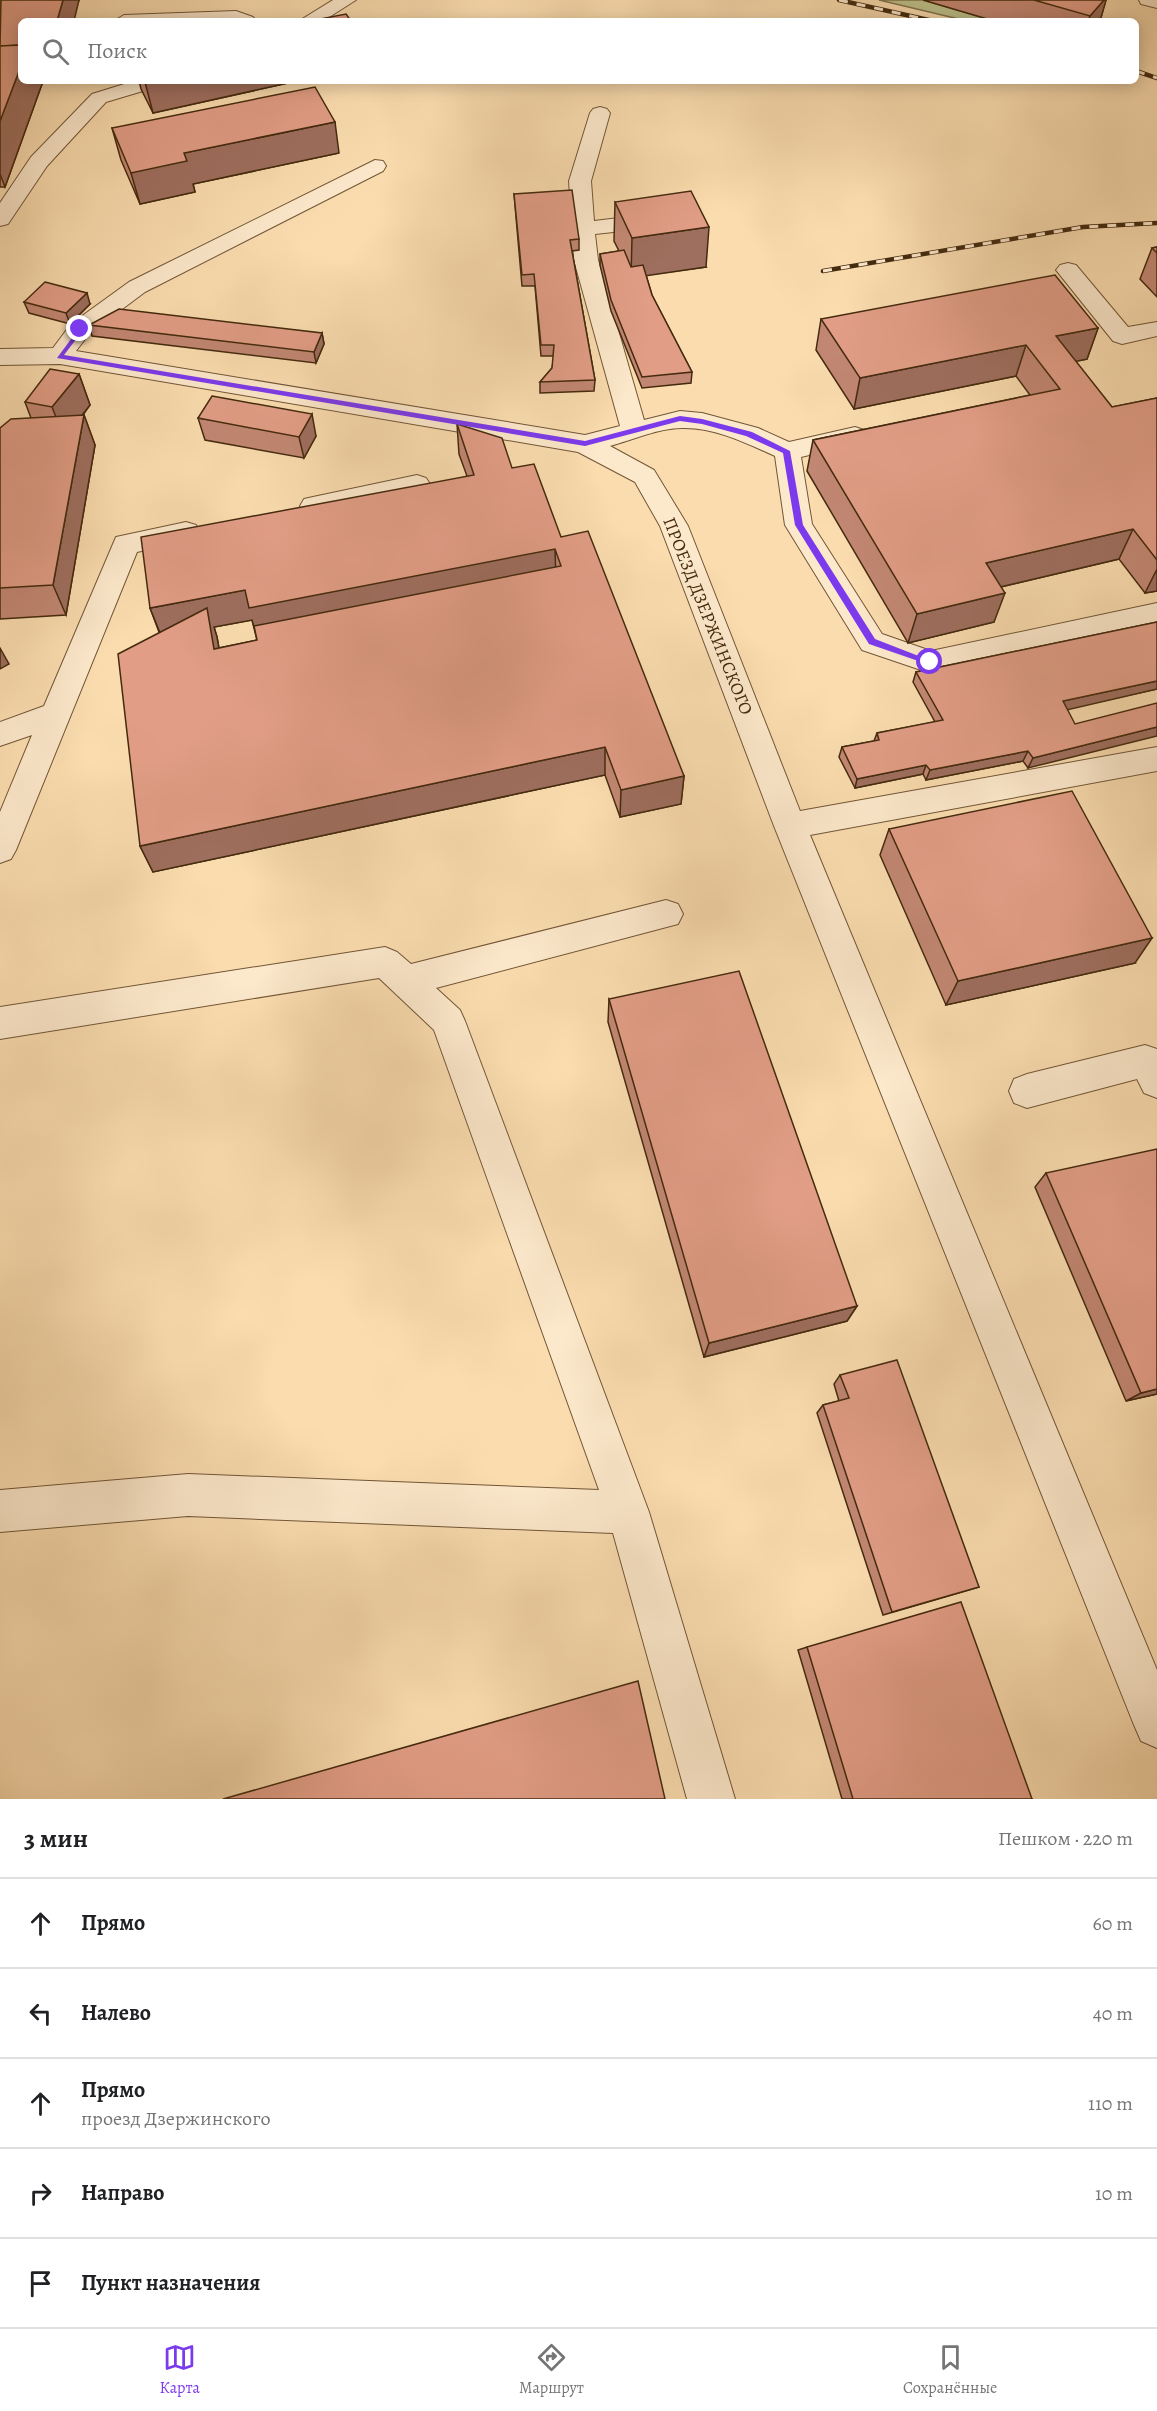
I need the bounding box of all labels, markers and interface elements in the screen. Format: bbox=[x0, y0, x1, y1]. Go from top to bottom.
search box bbox=[18, 18, 1139, 84]
icon: search bbox=[39, 35, 72, 68]
text: Поиск bbox=[87, 36, 147, 66]
route end bbox=[66, 315, 92, 341]
street label: ПРОЕЗД ДЗЕРЖИНСКОГО bbox=[657, 514, 759, 718]
route start bbox=[916, 648, 942, 674]
text: 3 мин bbox=[24, 1821, 88, 1856]
text: Пешком · 220 m bbox=[998, 1825, 1133, 1852]
icon: ahead bbox=[24, 1907, 57, 1940]
text: Прямо bbox=[81, 1908, 145, 1938]
text: 60 m bbox=[1093, 1910, 1133, 1937]
icon: left bbox=[24, 1997, 57, 2030]
text: Налево bbox=[81, 1998, 151, 2028]
text: 40 m bbox=[1093, 2000, 1133, 2027]
text: Прямо bbox=[81, 2075, 145, 2105]
icon: ahead bbox=[24, 2087, 57, 2120]
text: 110 m bbox=[1088, 2090, 1133, 2117]
text: проезд Дзержинского bbox=[81, 2105, 271, 2132]
icon: right bbox=[24, 2177, 57, 2210]
text: Направо bbox=[81, 2178, 164, 2208]
text: 10 m bbox=[1095, 2180, 1133, 2207]
icon: arrive bbox=[24, 2267, 57, 2300]
text: Пункт назначения bbox=[81, 2268, 260, 2298]
tab: Карта bbox=[160, 2341, 200, 2399]
tab: Маршрут bbox=[519, 2341, 584, 2399]
tab: Сохранённые bbox=[903, 2341, 997, 2399]

